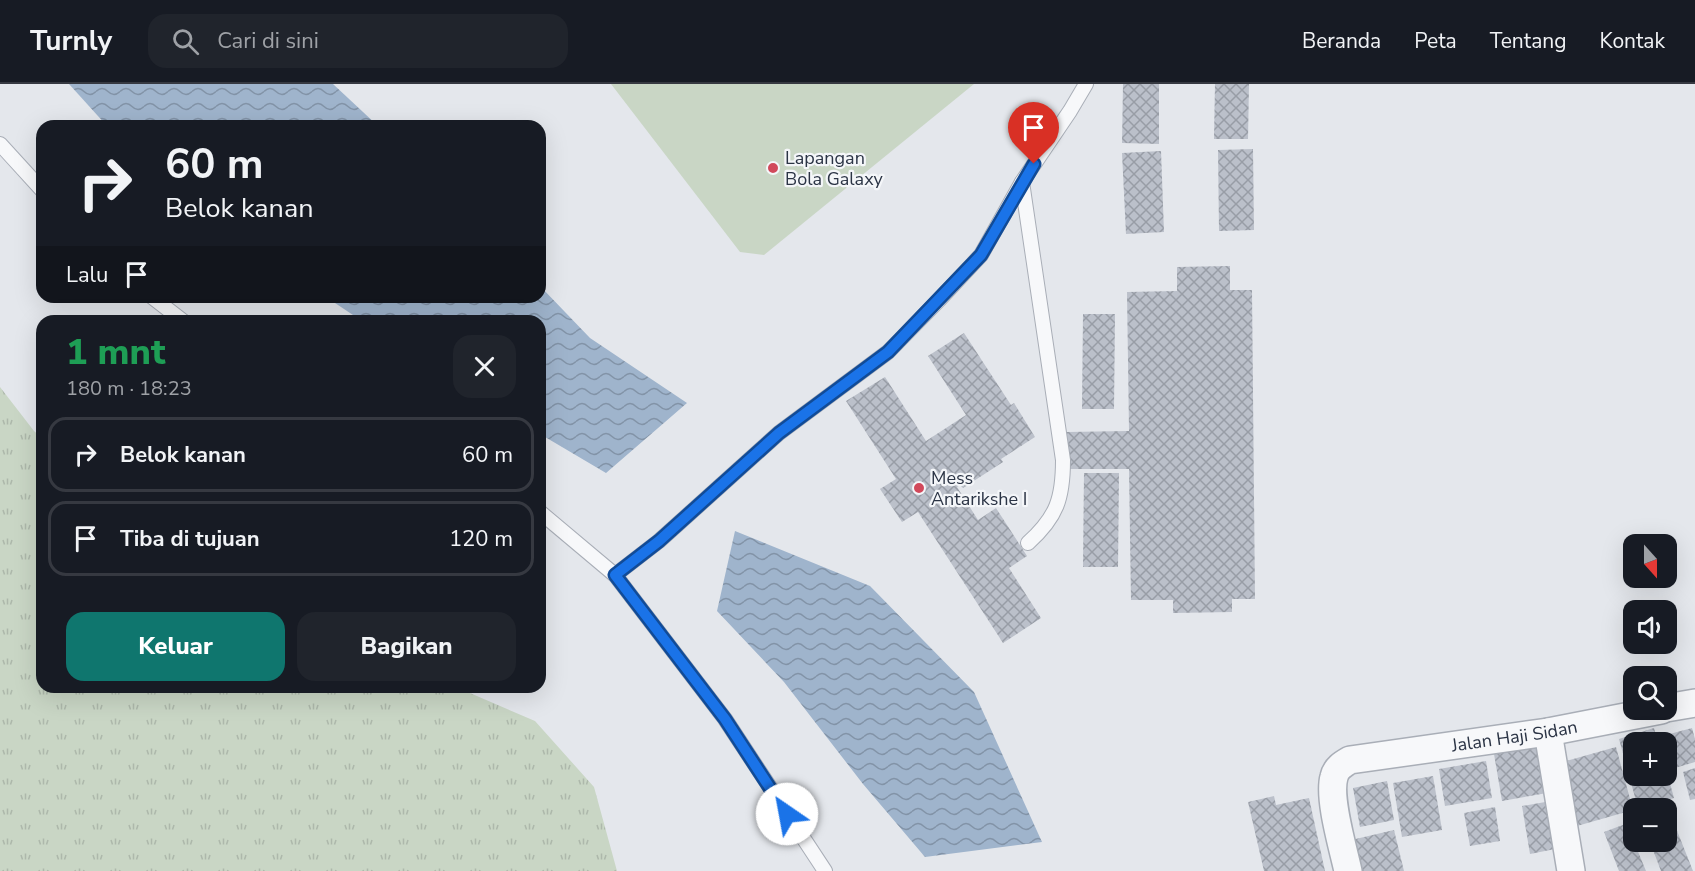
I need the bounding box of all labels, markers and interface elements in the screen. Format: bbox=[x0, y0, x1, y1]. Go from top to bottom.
search box bbox=[148, 14, 568, 68]
text: Turnly bbox=[30, 22, 112, 60]
icon: search bbox=[169, 25, 202, 58]
text: Cari di sini bbox=[217, 26, 319, 56]
text: Beranda bbox=[1302, 27, 1381, 55]
text: Peta bbox=[1414, 27, 1457, 55]
text: Tentang bbox=[1490, 27, 1567, 55]
text: Kontak bbox=[1600, 27, 1665, 55]
pin bbox=[1008, 102, 1059, 164]
icon: arrive bbox=[1017, 111, 1050, 144]
text: 60 m bbox=[165, 136, 264, 193]
icon: right bbox=[66, 144, 144, 222]
place label: Lapangan Bola Galaxy bbox=[785, 146, 883, 191]
marker: Lapangan Bola Galaxy bbox=[766, 161, 780, 175]
text: Belok kanan bbox=[165, 190, 314, 227]
icon: arrive bbox=[120, 258, 153, 291]
text: Lalu bbox=[66, 260, 108, 290]
text: 1 mnt bbox=[66, 328, 166, 377]
button: close bbox=[453, 335, 516, 398]
text: 180 m · 18:23 bbox=[66, 375, 192, 402]
icon: right bbox=[69, 438, 102, 471]
text: Belok kanan bbox=[120, 440, 246, 470]
text: 60 m bbox=[462, 440, 513, 470]
place label: Mess Antarikshe I bbox=[931, 466, 1027, 511]
marker: Mess Antarikshe I bbox=[912, 481, 926, 495]
icon: arrive bbox=[69, 522, 102, 555]
text: Tiba di tujuan bbox=[120, 524, 260, 554]
text: 120 m bbox=[449, 524, 513, 554]
north arrow bbox=[1623, 534, 1677, 588]
map controls bbox=[1623, 534, 1677, 852]
button: sound bbox=[1623, 600, 1677, 654]
button: Keluar bbox=[66, 612, 285, 681]
button: Bagikan bbox=[297, 612, 516, 681]
button: search bbox=[1623, 666, 1677, 720]
street label: Jalan Haji Sidan bbox=[1449, 715, 1580, 758]
button: + bbox=[1623, 732, 1677, 786]
position arrow bbox=[755, 782, 819, 846]
button: − bbox=[1623, 798, 1677, 852]

